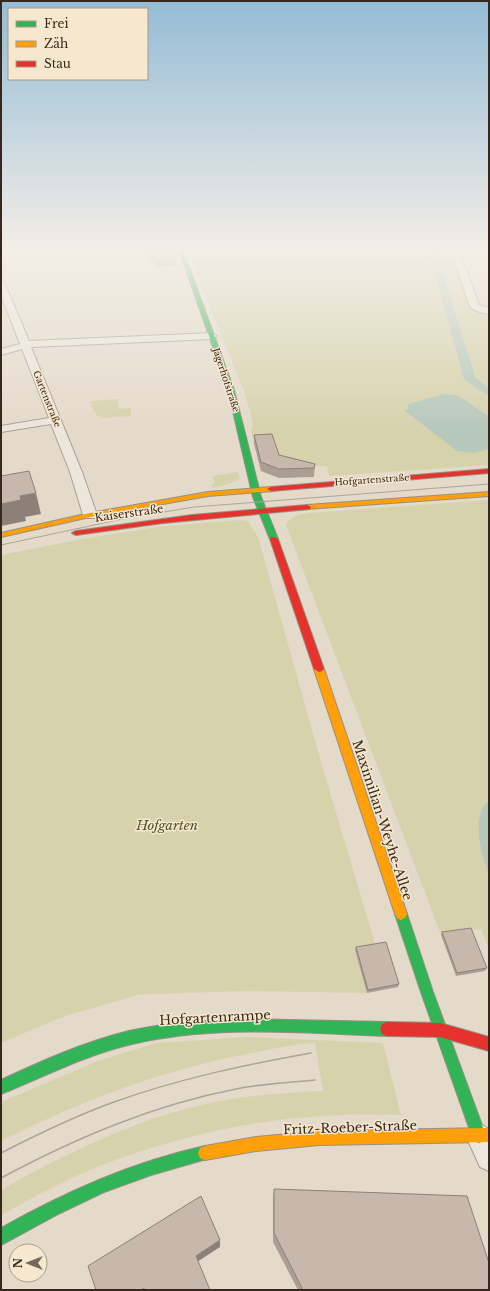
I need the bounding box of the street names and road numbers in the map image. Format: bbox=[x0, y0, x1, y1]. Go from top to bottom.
street label: Jägerhofstraße bbox=[211, 345, 242, 413]
street label: Gartenstraße bbox=[31, 369, 64, 429]
street label: Hofgartenstraße bbox=[334, 471, 410, 488]
street label: Kaiserstraße bbox=[94, 501, 164, 525]
street label: Maximilian-Weyhe-Allee bbox=[349, 738, 417, 903]
street label: Hofgartenrampe bbox=[159, 1006, 271, 1029]
street label: Fritz-Roeber-Straße bbox=[283, 1117, 417, 1138]

